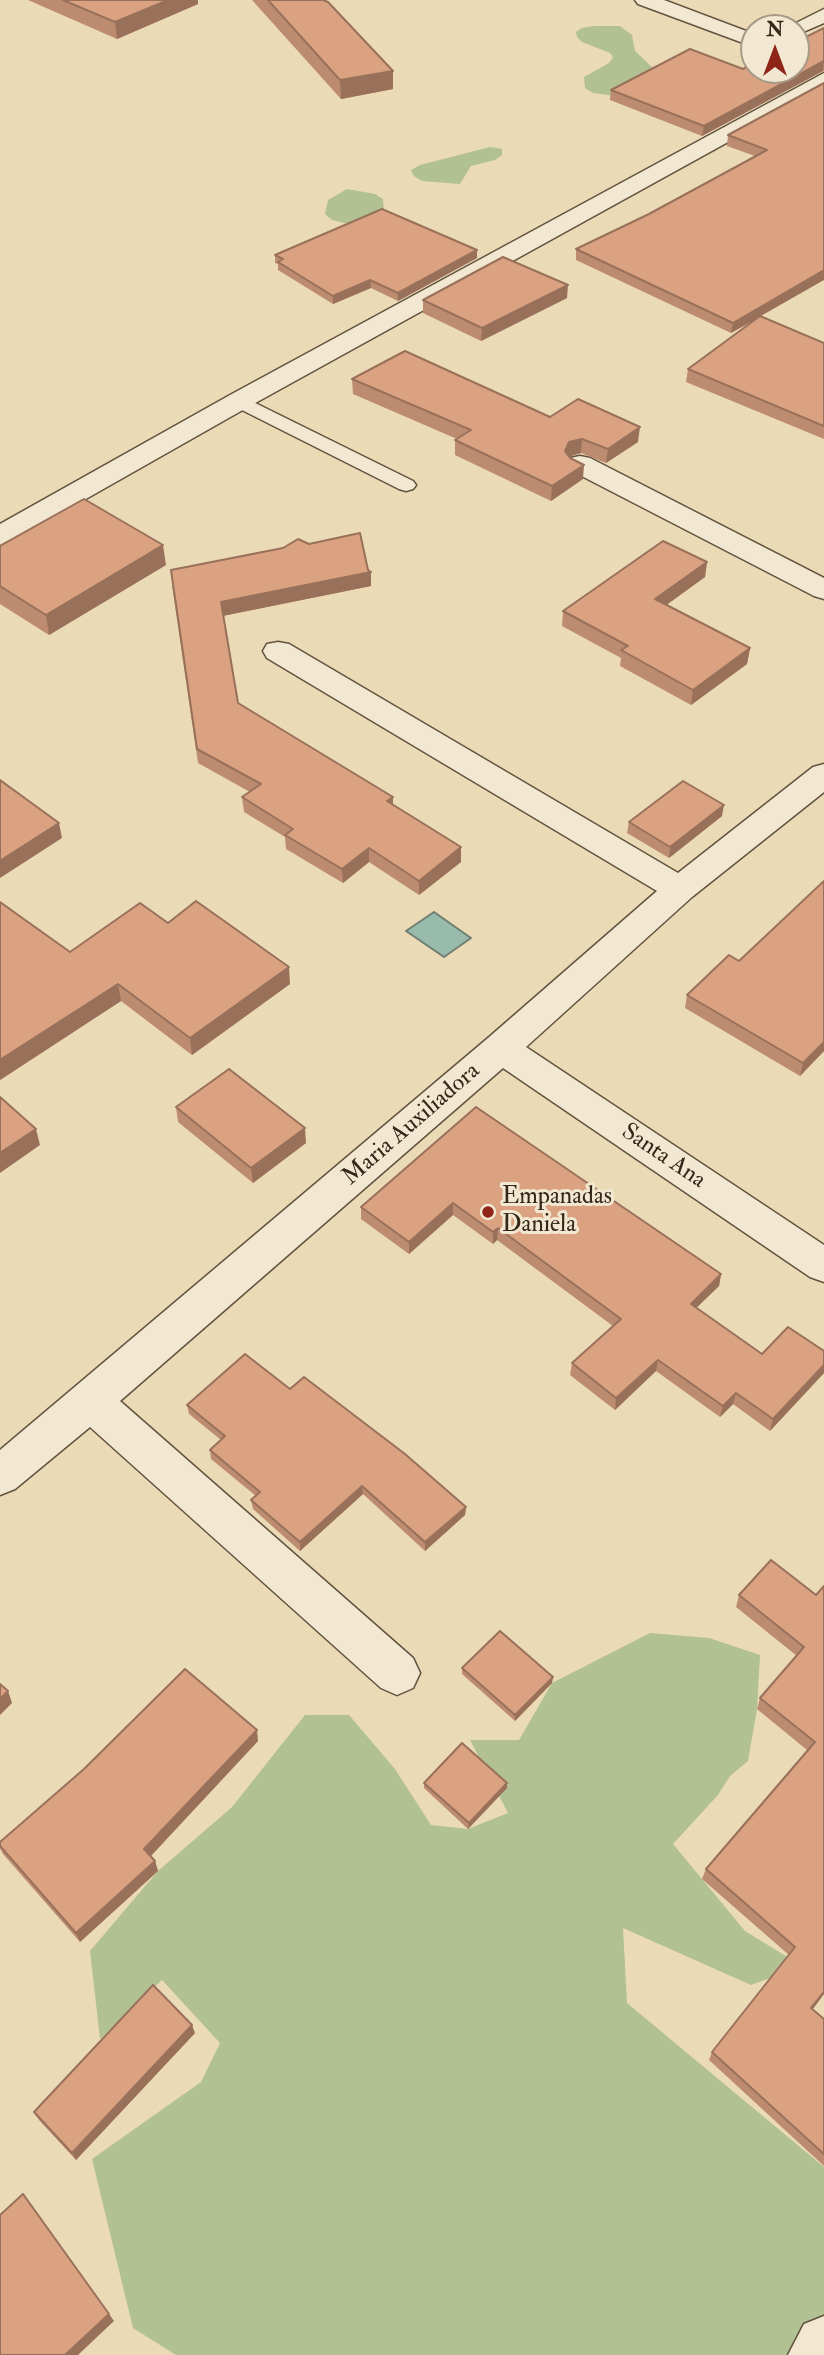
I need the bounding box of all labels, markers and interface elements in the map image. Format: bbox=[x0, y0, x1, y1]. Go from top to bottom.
north arrow bbox=[740, 14, 810, 84]
text: N bbox=[766, 18, 784, 42]
street label: Maria Auxiliadora bbox=[338, 1058, 486, 1192]
street label: Santa Ana bbox=[615, 1118, 711, 1196]
place label: Empanadas Daniela bbox=[502, 1184, 612, 1240]
marker: Empanadas Daniela bbox=[480, 1204, 496, 1220]

